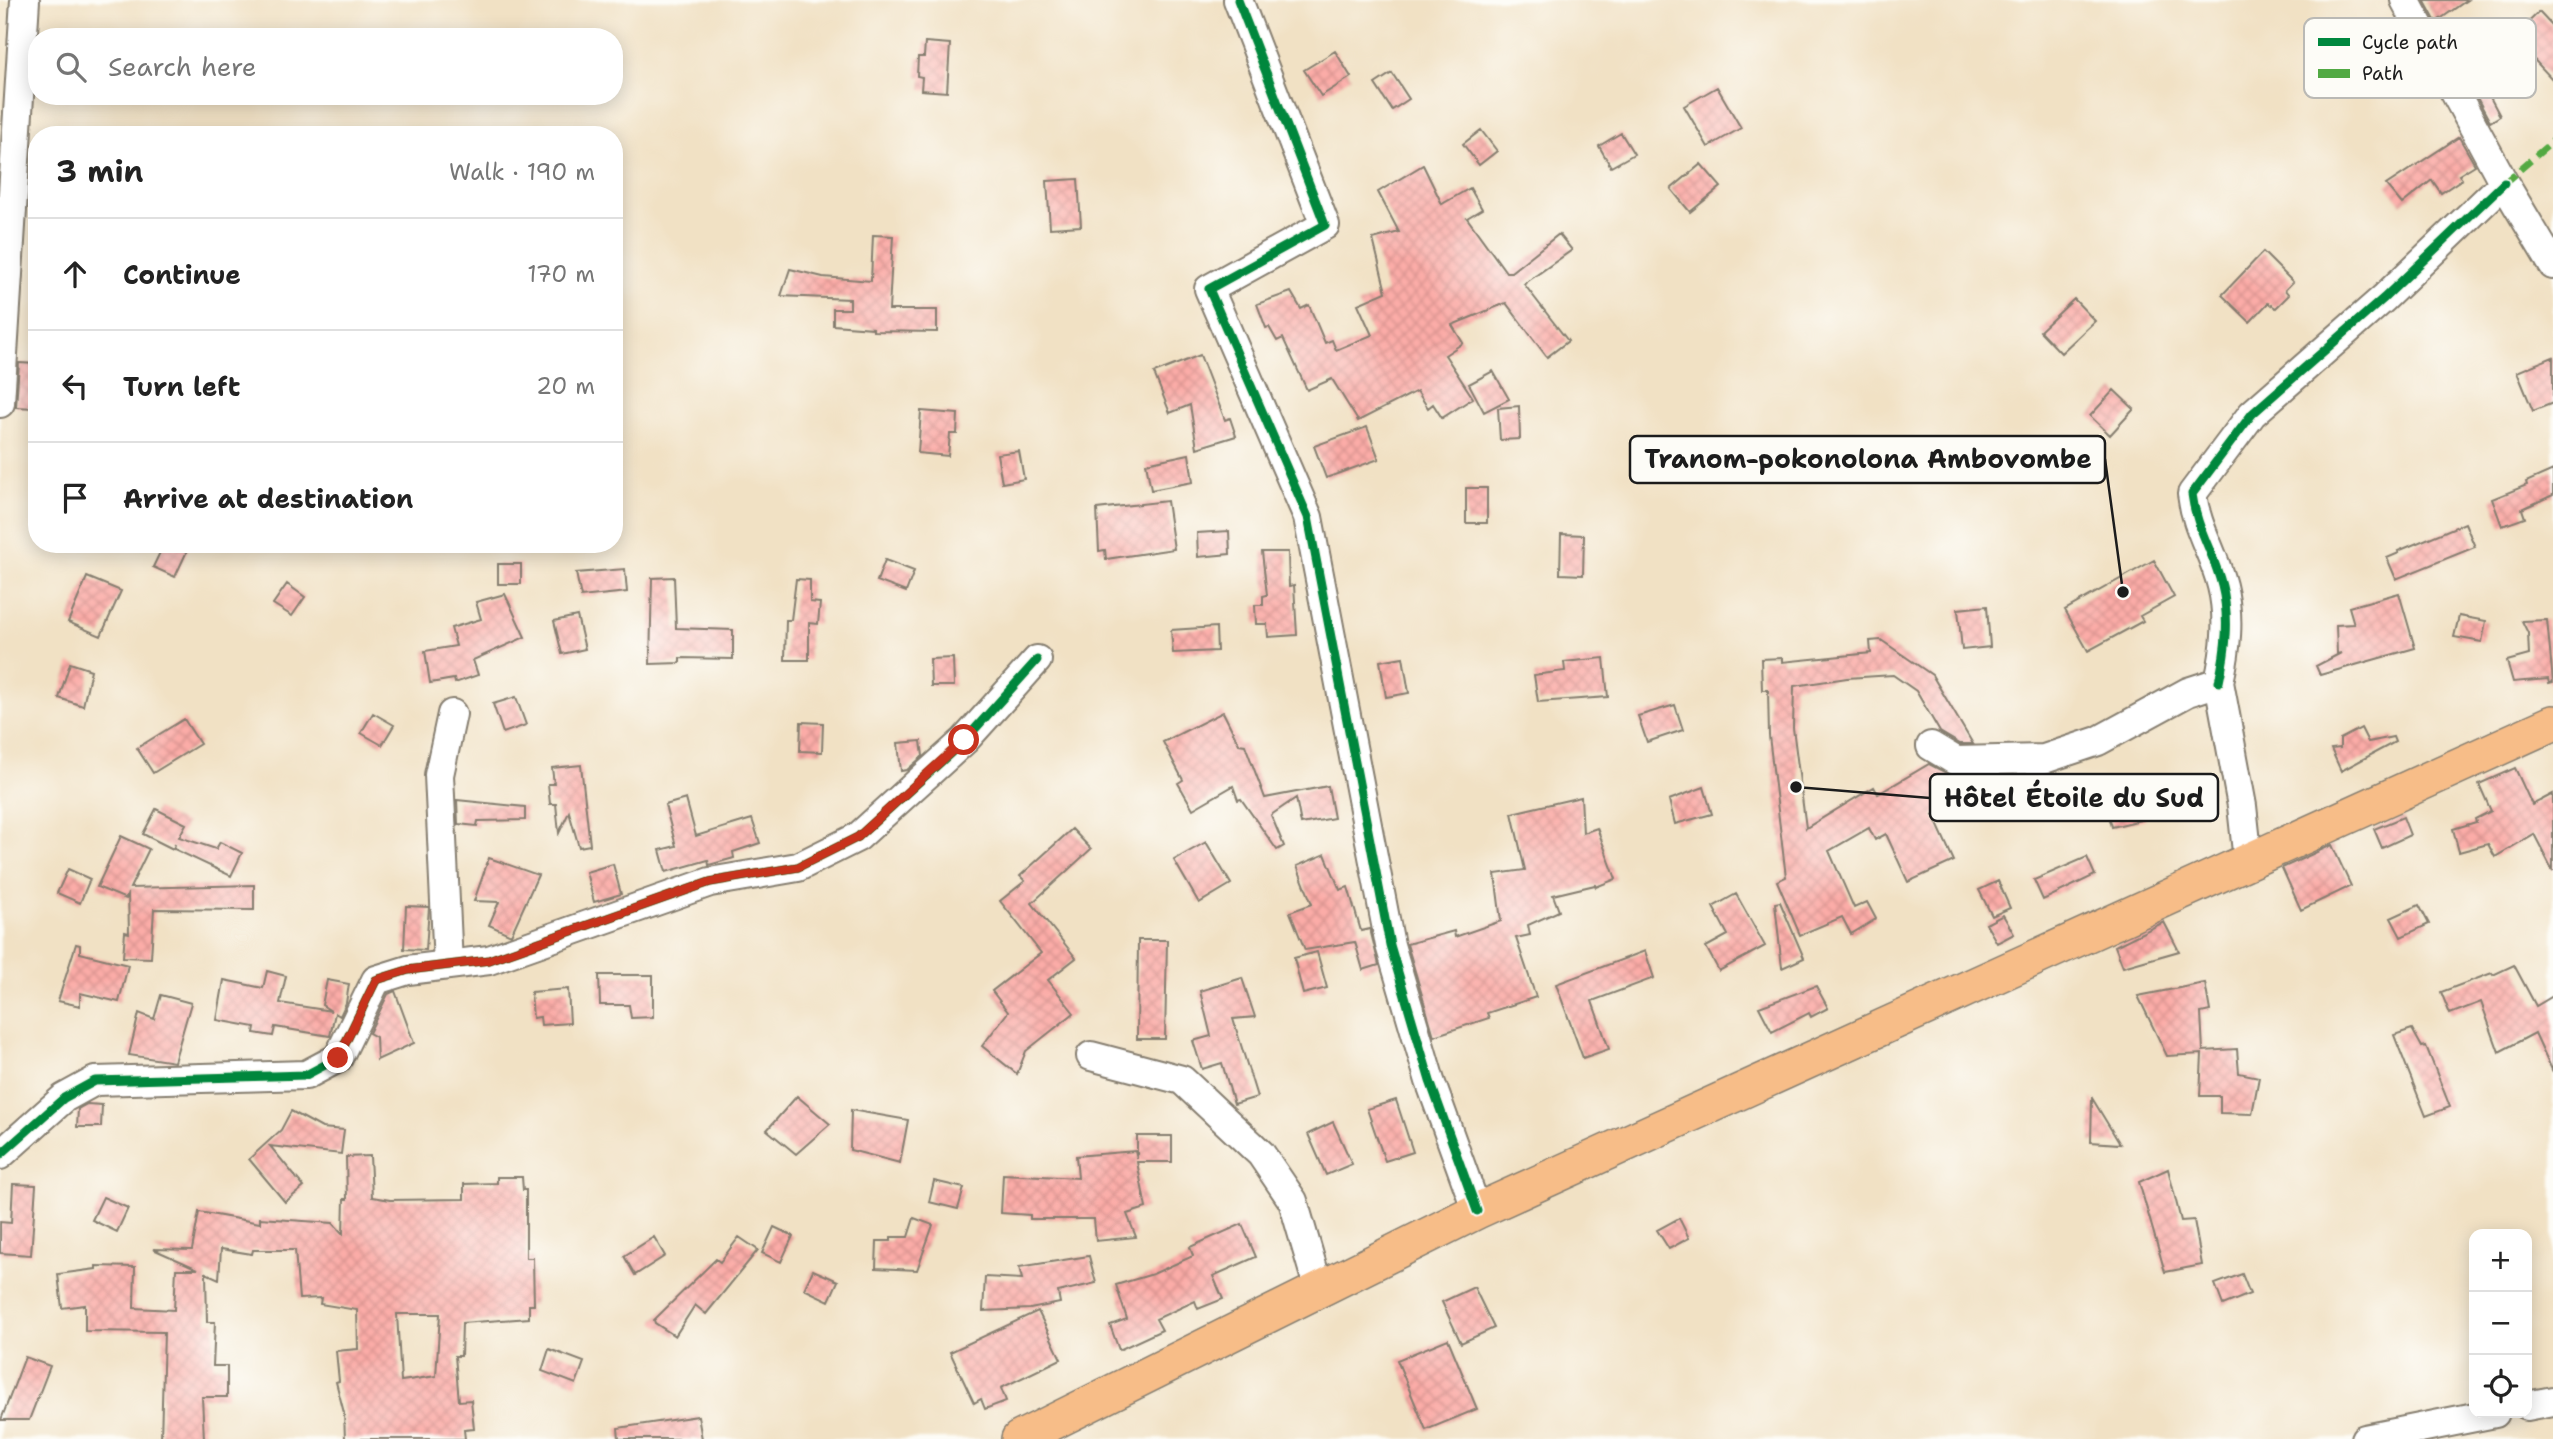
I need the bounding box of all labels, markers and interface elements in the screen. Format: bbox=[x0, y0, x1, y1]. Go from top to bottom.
legend bbox=[2304, 18, 2536, 98]
search box bbox=[28, 28, 623, 105]
text: Cycle path bbox=[2362, 30, 2458, 55]
icon: search bbox=[52, 48, 90, 86]
text: Search here bbox=[108, 49, 257, 84]
text: Path bbox=[2362, 61, 2404, 86]
text: 3 min bbox=[56, 151, 143, 192]
text: Walk · 190 m bbox=[449, 157, 595, 187]
icon: ahead bbox=[56, 255, 94, 293]
text: Continue bbox=[123, 257, 241, 292]
text: 170 m bbox=[527, 259, 595, 289]
icon: left bbox=[56, 367, 94, 405]
text: Turn left bbox=[123, 369, 240, 404]
text: 20 m bbox=[536, 371, 595, 401]
callout: Tranom-pokonolona Ambovombe bbox=[1630, 436, 2105, 483]
text: Tranom-pokonolona Ambovombe bbox=[1644, 441, 2092, 476]
icon: arrive bbox=[56, 479, 94, 517]
text: Arrive at destination bbox=[123, 481, 413, 516]
route start bbox=[948, 724, 979, 755]
callout: Hôtel Étoile du Sud bbox=[1930, 774, 2218, 821]
text: Hôtel Étoile du Sud bbox=[1944, 779, 2204, 815]
route end bbox=[322, 1042, 353, 1073]
map controls bbox=[2469, 1229, 2532, 1418]
button: + bbox=[2469, 1229, 2532, 1292]
button: − bbox=[2469, 1292, 2532, 1355]
button: locate bbox=[2469, 1355, 2532, 1418]

